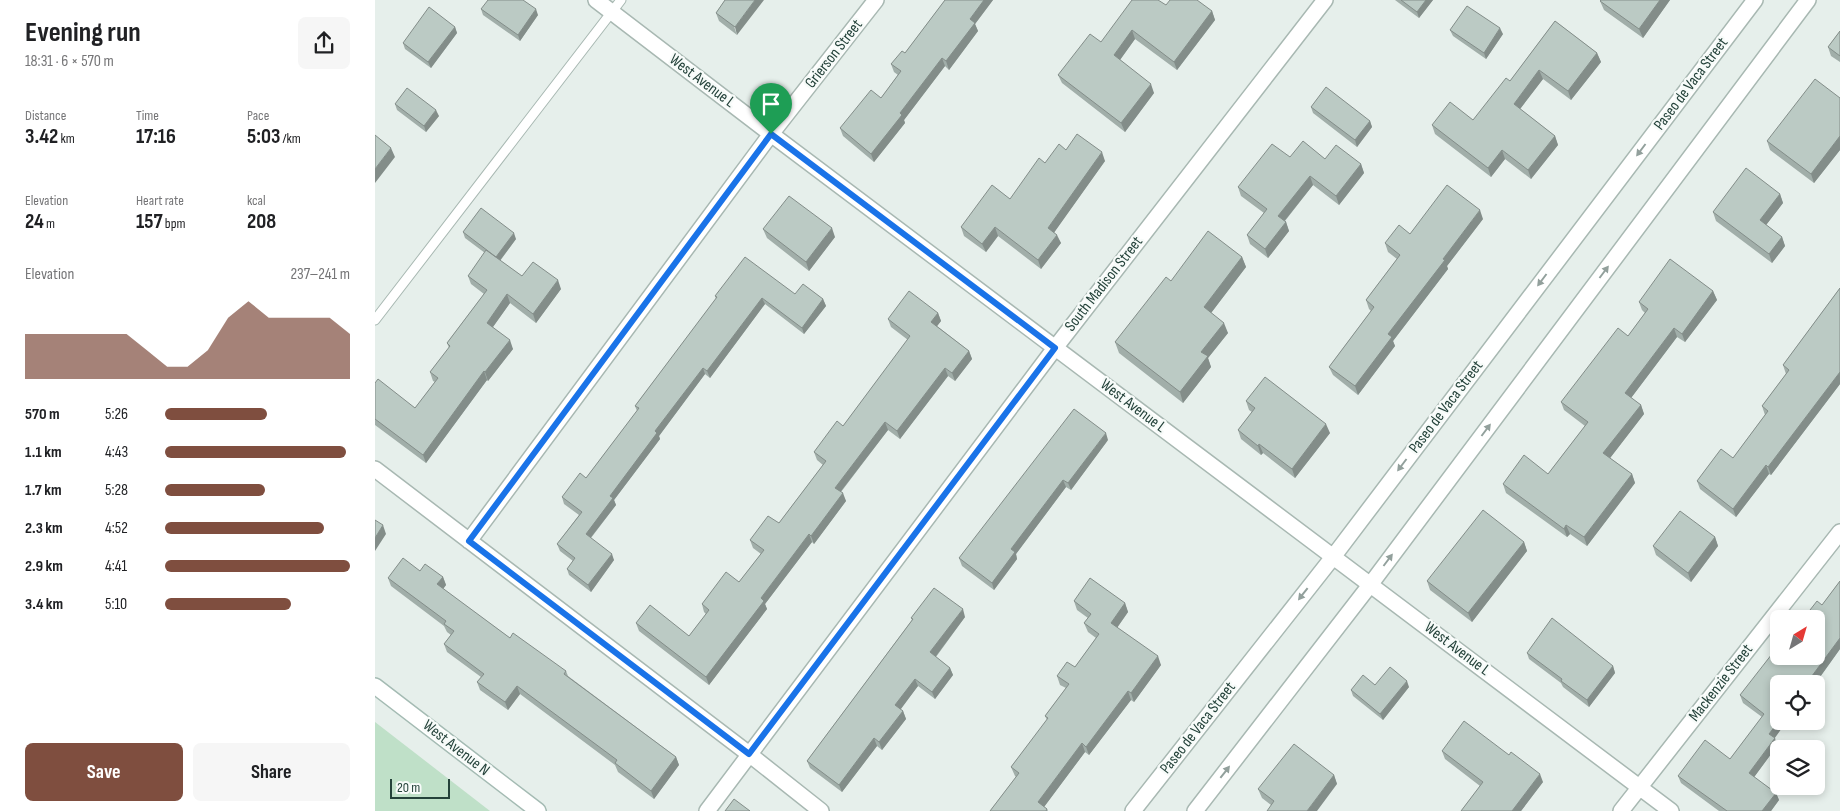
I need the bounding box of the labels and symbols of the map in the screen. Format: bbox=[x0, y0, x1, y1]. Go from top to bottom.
street label: Grierson Street bbox=[801, 16, 867, 92]
street label: Paseo de Vaca Street bbox=[1650, 34, 1732, 134]
street label: West Avenue L bbox=[665, 50, 739, 112]
pin bbox=[750, 83, 792, 134]
one-way arrow bbox=[1635, 143, 1646, 156]
street label: South Madison Street bbox=[1061, 233, 1147, 335]
one-way arrow bbox=[1599, 265, 1609, 279]
one-way arrow bbox=[1537, 273, 1548, 286]
street label: Paseo de Vaca Street bbox=[1405, 357, 1487, 457]
street label: West Avenue L bbox=[1096, 375, 1170, 437]
one-way arrow bbox=[1481, 423, 1491, 437]
one-way arrow bbox=[1397, 458, 1407, 472]
one-way arrow bbox=[1383, 554, 1394, 567]
one-way arrow bbox=[1298, 587, 1309, 600]
north arrow bbox=[1770, 610, 1825, 665]
street label: West Avenue L bbox=[1420, 618, 1494, 680]
street label: Mackenzie Street bbox=[1685, 641, 1757, 725]
street label: Paseo de Vaca Street bbox=[1156, 678, 1240, 778]
street label: West Avenue N bbox=[419, 716, 493, 780]
one-way arrow bbox=[1220, 766, 1231, 779]
scale bar bbox=[390, 776, 450, 799]

